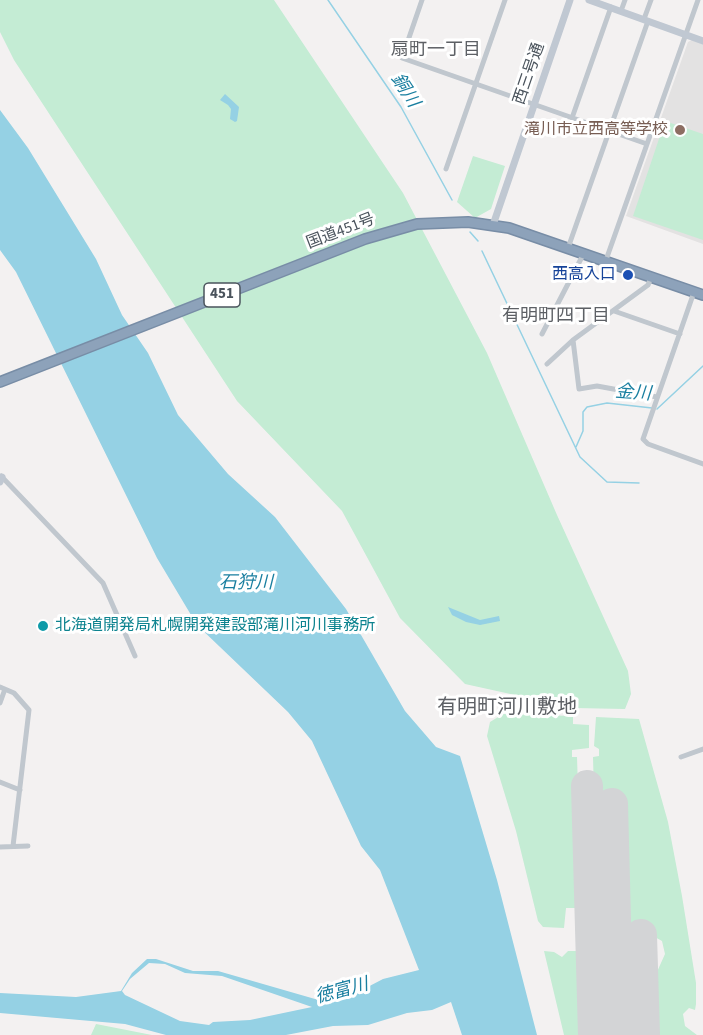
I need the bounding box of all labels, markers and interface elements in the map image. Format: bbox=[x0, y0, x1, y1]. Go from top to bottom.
district label: 扇町一丁目 bbox=[391, 40, 481, 62]
street label: 西三号通 bbox=[511, 41, 549, 107]
water label: 銅川 bbox=[385, 70, 423, 112]
place label: 滝川市立西高等学校 bbox=[524, 120, 668, 140]
marker: 滝川市立西高等学校 bbox=[673, 123, 687, 137]
street label: 国道451号 bbox=[304, 210, 378, 254]
place label: 西高入口 bbox=[552, 265, 616, 285]
marker: 西高入口 bbox=[621, 268, 635, 282]
road number: 451 bbox=[204, 283, 240, 307]
district label: 有明町四丁目 bbox=[502, 306, 610, 328]
water label: 金川 bbox=[614, 382, 652, 406]
water label: 石狩川 bbox=[219, 573, 273, 595]
place label: 北海道開発局札幌開発建設部滝川河川事務所 bbox=[55, 616, 375, 636]
marker: 北海道開発局札幌開発建設部滝川河川事務所 bbox=[36, 619, 50, 633]
district label: 有明町河川敷地 bbox=[437, 697, 577, 721]
water label: 徳富川 bbox=[313, 975, 371, 1009]

